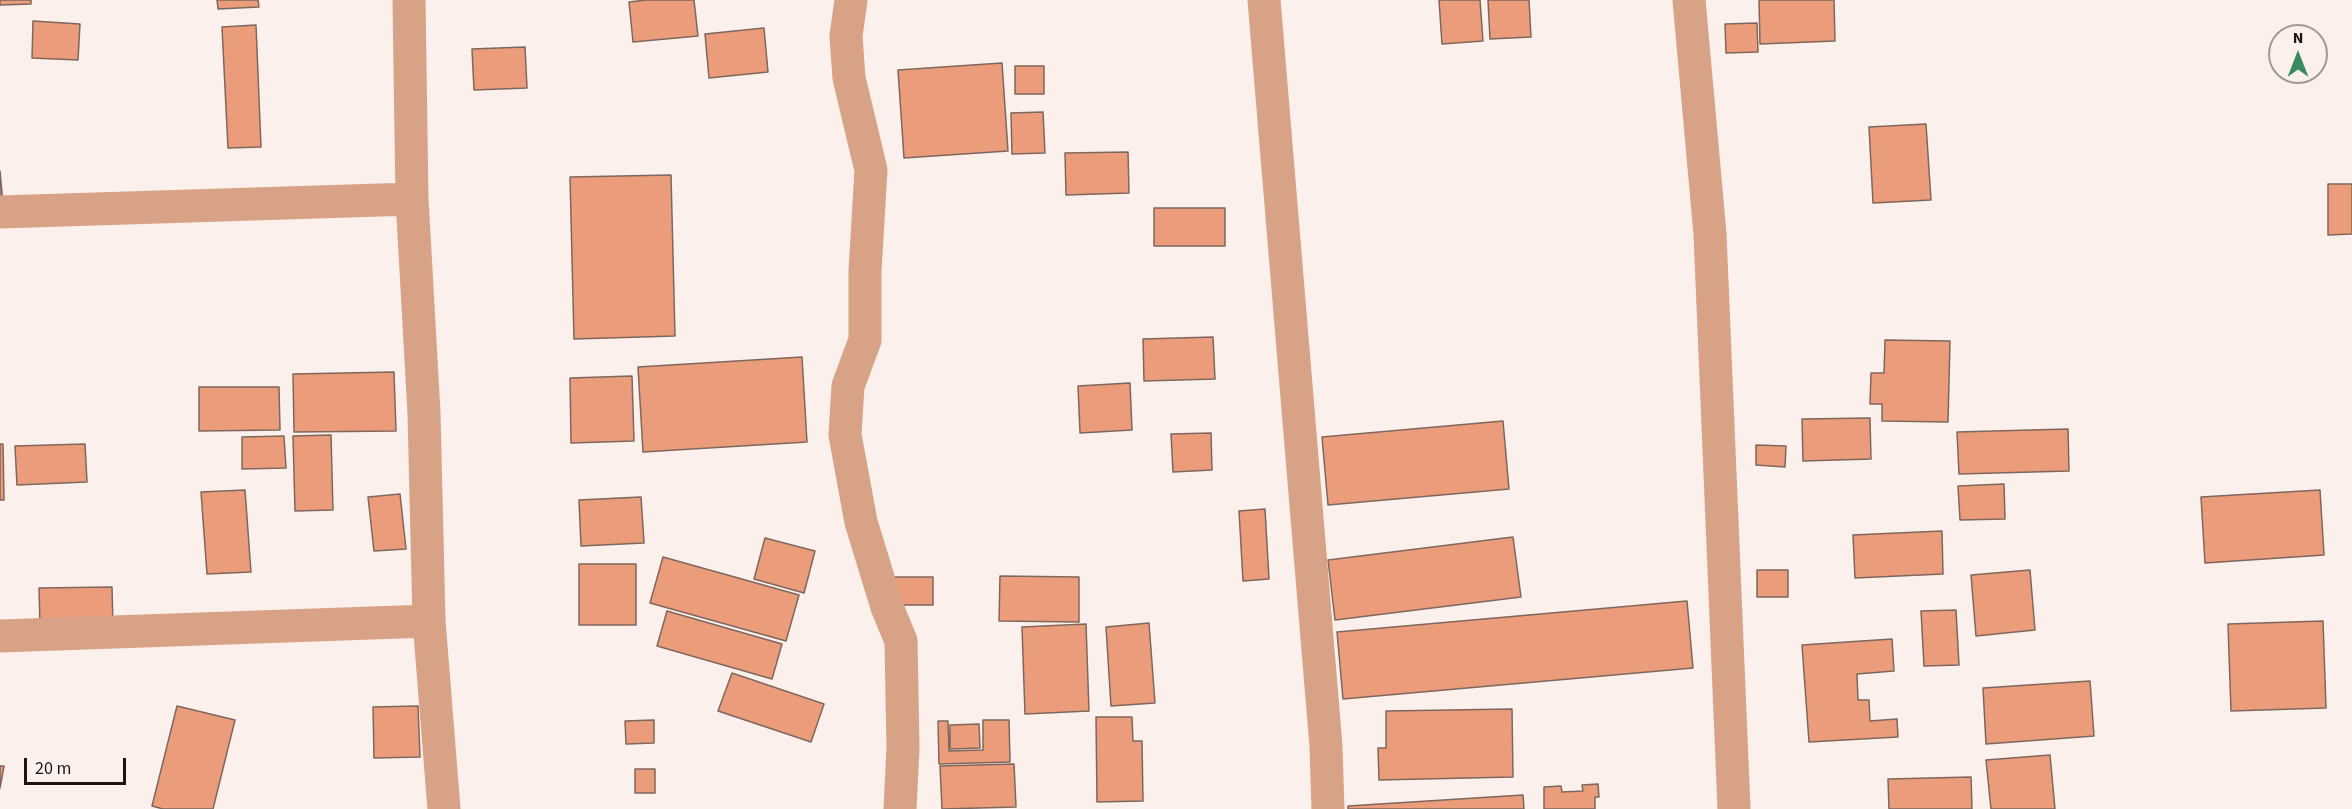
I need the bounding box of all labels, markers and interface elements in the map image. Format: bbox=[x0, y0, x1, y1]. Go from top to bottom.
north arrow bbox=[2268, 24, 2328, 84]
text: N bbox=[2293, 27, 2303, 49]
scale bar bbox=[27, 746, 129, 784]
text: 20 m bbox=[35, 756, 71, 781]

